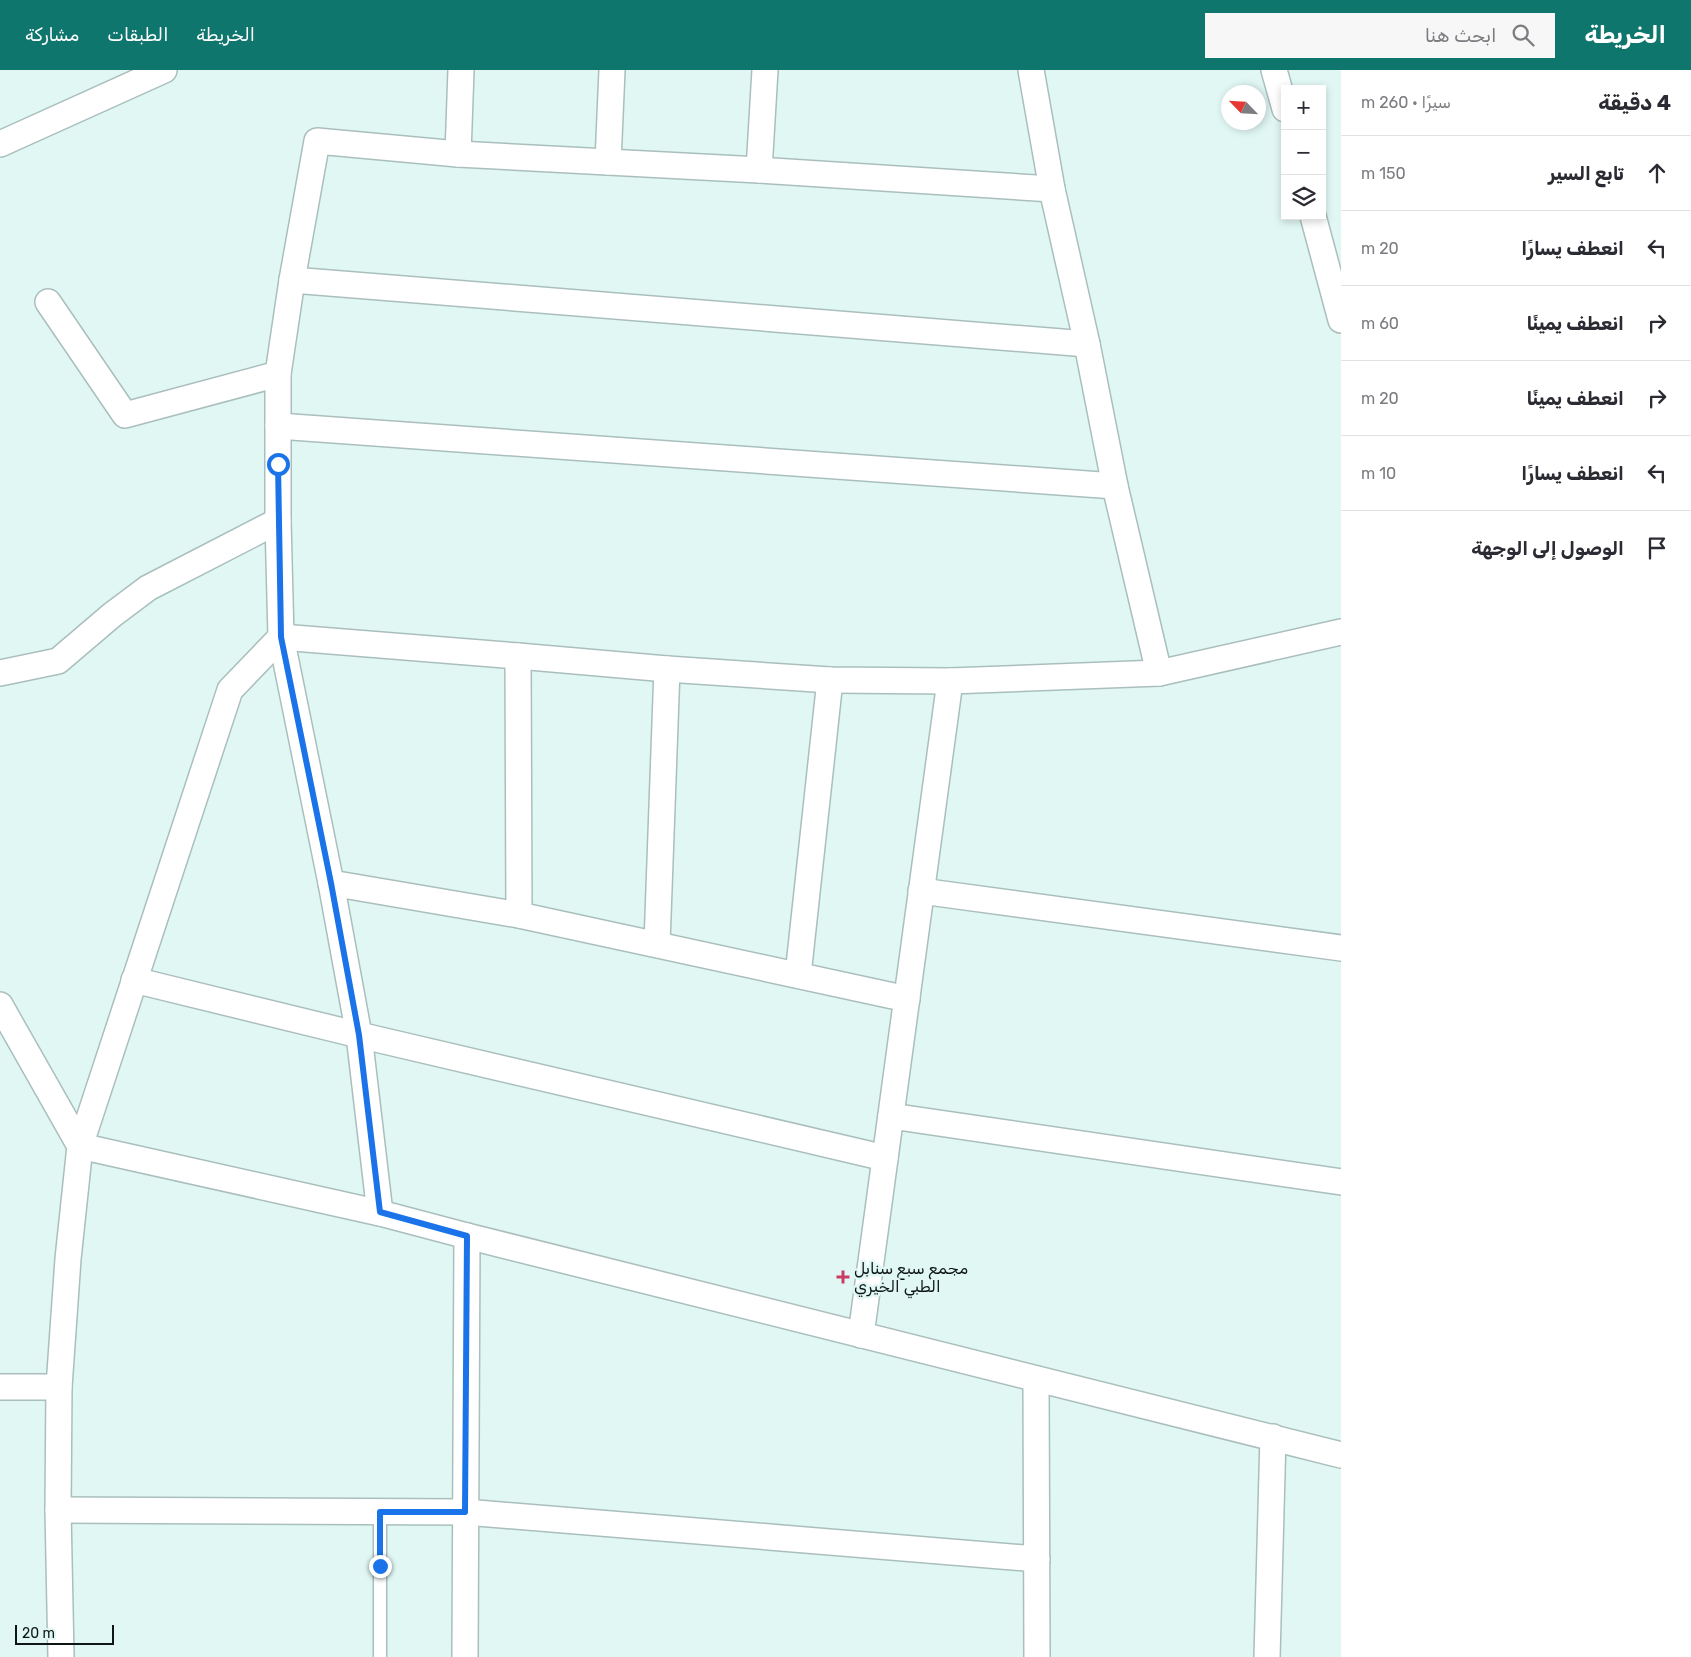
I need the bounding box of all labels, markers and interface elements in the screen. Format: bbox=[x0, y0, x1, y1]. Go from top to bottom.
search box bbox=[1205, 13, 1555, 58]
icon: search bbox=[1509, 21, 1537, 49]
text: الخريطة bbox=[1585, 21, 1666, 49]
text: مشاركة bbox=[25, 24, 79, 46]
text: الطبقات bbox=[107, 24, 168, 46]
text: الخريطة bbox=[196, 24, 255, 46]
text: ابحث هنا bbox=[1425, 24, 1497, 47]
north arrow bbox=[1221, 85, 1266, 130]
map controls bbox=[1281, 85, 1326, 220]
button: + bbox=[1281, 85, 1326, 130]
text: 4 دقيقة bbox=[1598, 90, 1671, 115]
text: سيرًا · 260 m bbox=[1361, 93, 1451, 112]
button: − bbox=[1281, 130, 1326, 175]
icon: ahead bbox=[1643, 159, 1671, 187]
text: تابع السير bbox=[1548, 162, 1624, 185]
text: 150 m bbox=[1361, 164, 1406, 183]
button: layers bbox=[1281, 175, 1326, 220]
icon: left bbox=[1643, 234, 1671, 262]
text: انعطف يسارًا bbox=[1521, 237, 1624, 260]
text: 20 m bbox=[1361, 239, 1399, 258]
icon: right bbox=[1643, 309, 1671, 337]
text: انعطف يمينًا bbox=[1527, 312, 1624, 335]
text: 60 m bbox=[1361, 314, 1399, 333]
icon: right bbox=[1643, 384, 1671, 412]
text: انعطف يمينًا bbox=[1527, 387, 1624, 410]
text: 20 m bbox=[1361, 389, 1399, 408]
route start bbox=[267, 453, 290, 476]
icon: left bbox=[1643, 459, 1671, 487]
text: انعطف يسارًا bbox=[1521, 462, 1624, 485]
text: 10 m bbox=[1361, 464, 1396, 483]
icon: arrive bbox=[1643, 534, 1671, 562]
text: الوصول إلى الوجهة bbox=[1471, 537, 1624, 560]
place label: مجمع سبع سنابل الطبي الخيري bbox=[854, 1259, 968, 1299]
marker: مجمع سبع سنابل الطبي الخيري bbox=[836, 1270, 850, 1284]
route end bbox=[369, 1555, 392, 1578]
scale bar bbox=[15, 1622, 114, 1645]
text: 20 m bbox=[22, 1625, 55, 1642]

